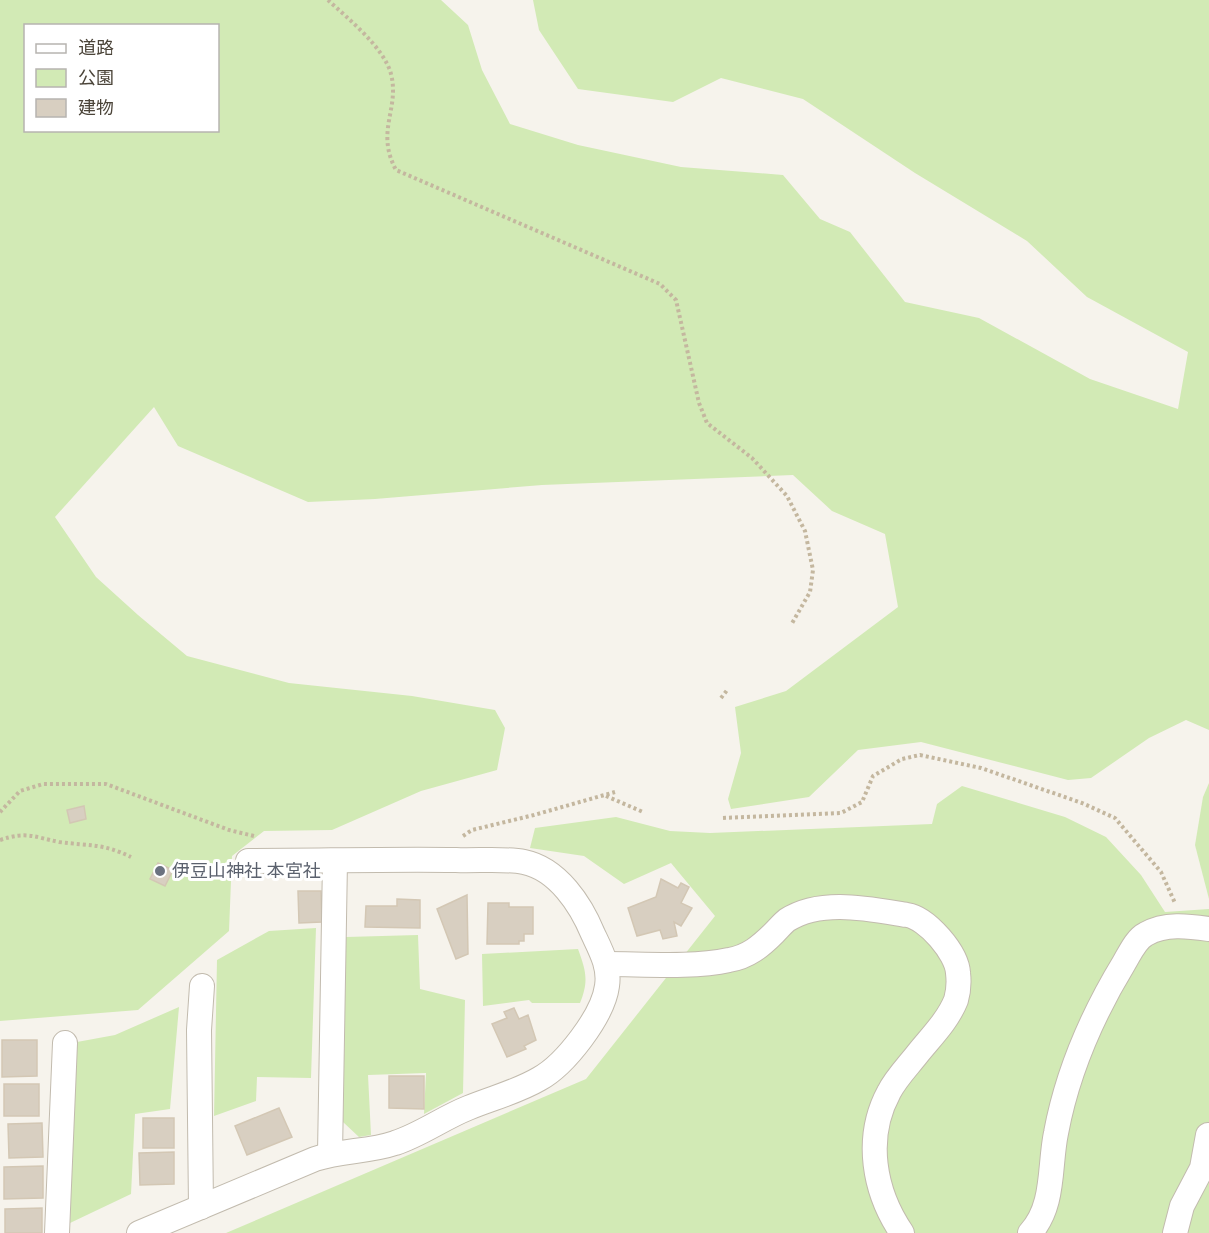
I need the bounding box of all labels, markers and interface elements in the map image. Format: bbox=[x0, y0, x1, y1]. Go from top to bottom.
legend bbox=[24, 24, 219, 132]
text: 道路 bbox=[78, 36, 114, 60]
text: 公園 bbox=[78, 66, 114, 90]
text: 建物 bbox=[78, 96, 114, 120]
place label: 伊豆山神社 本宮社 bbox=[172, 859, 321, 883]
marker: 伊豆山神社 本宮社 bbox=[153, 864, 167, 878]

